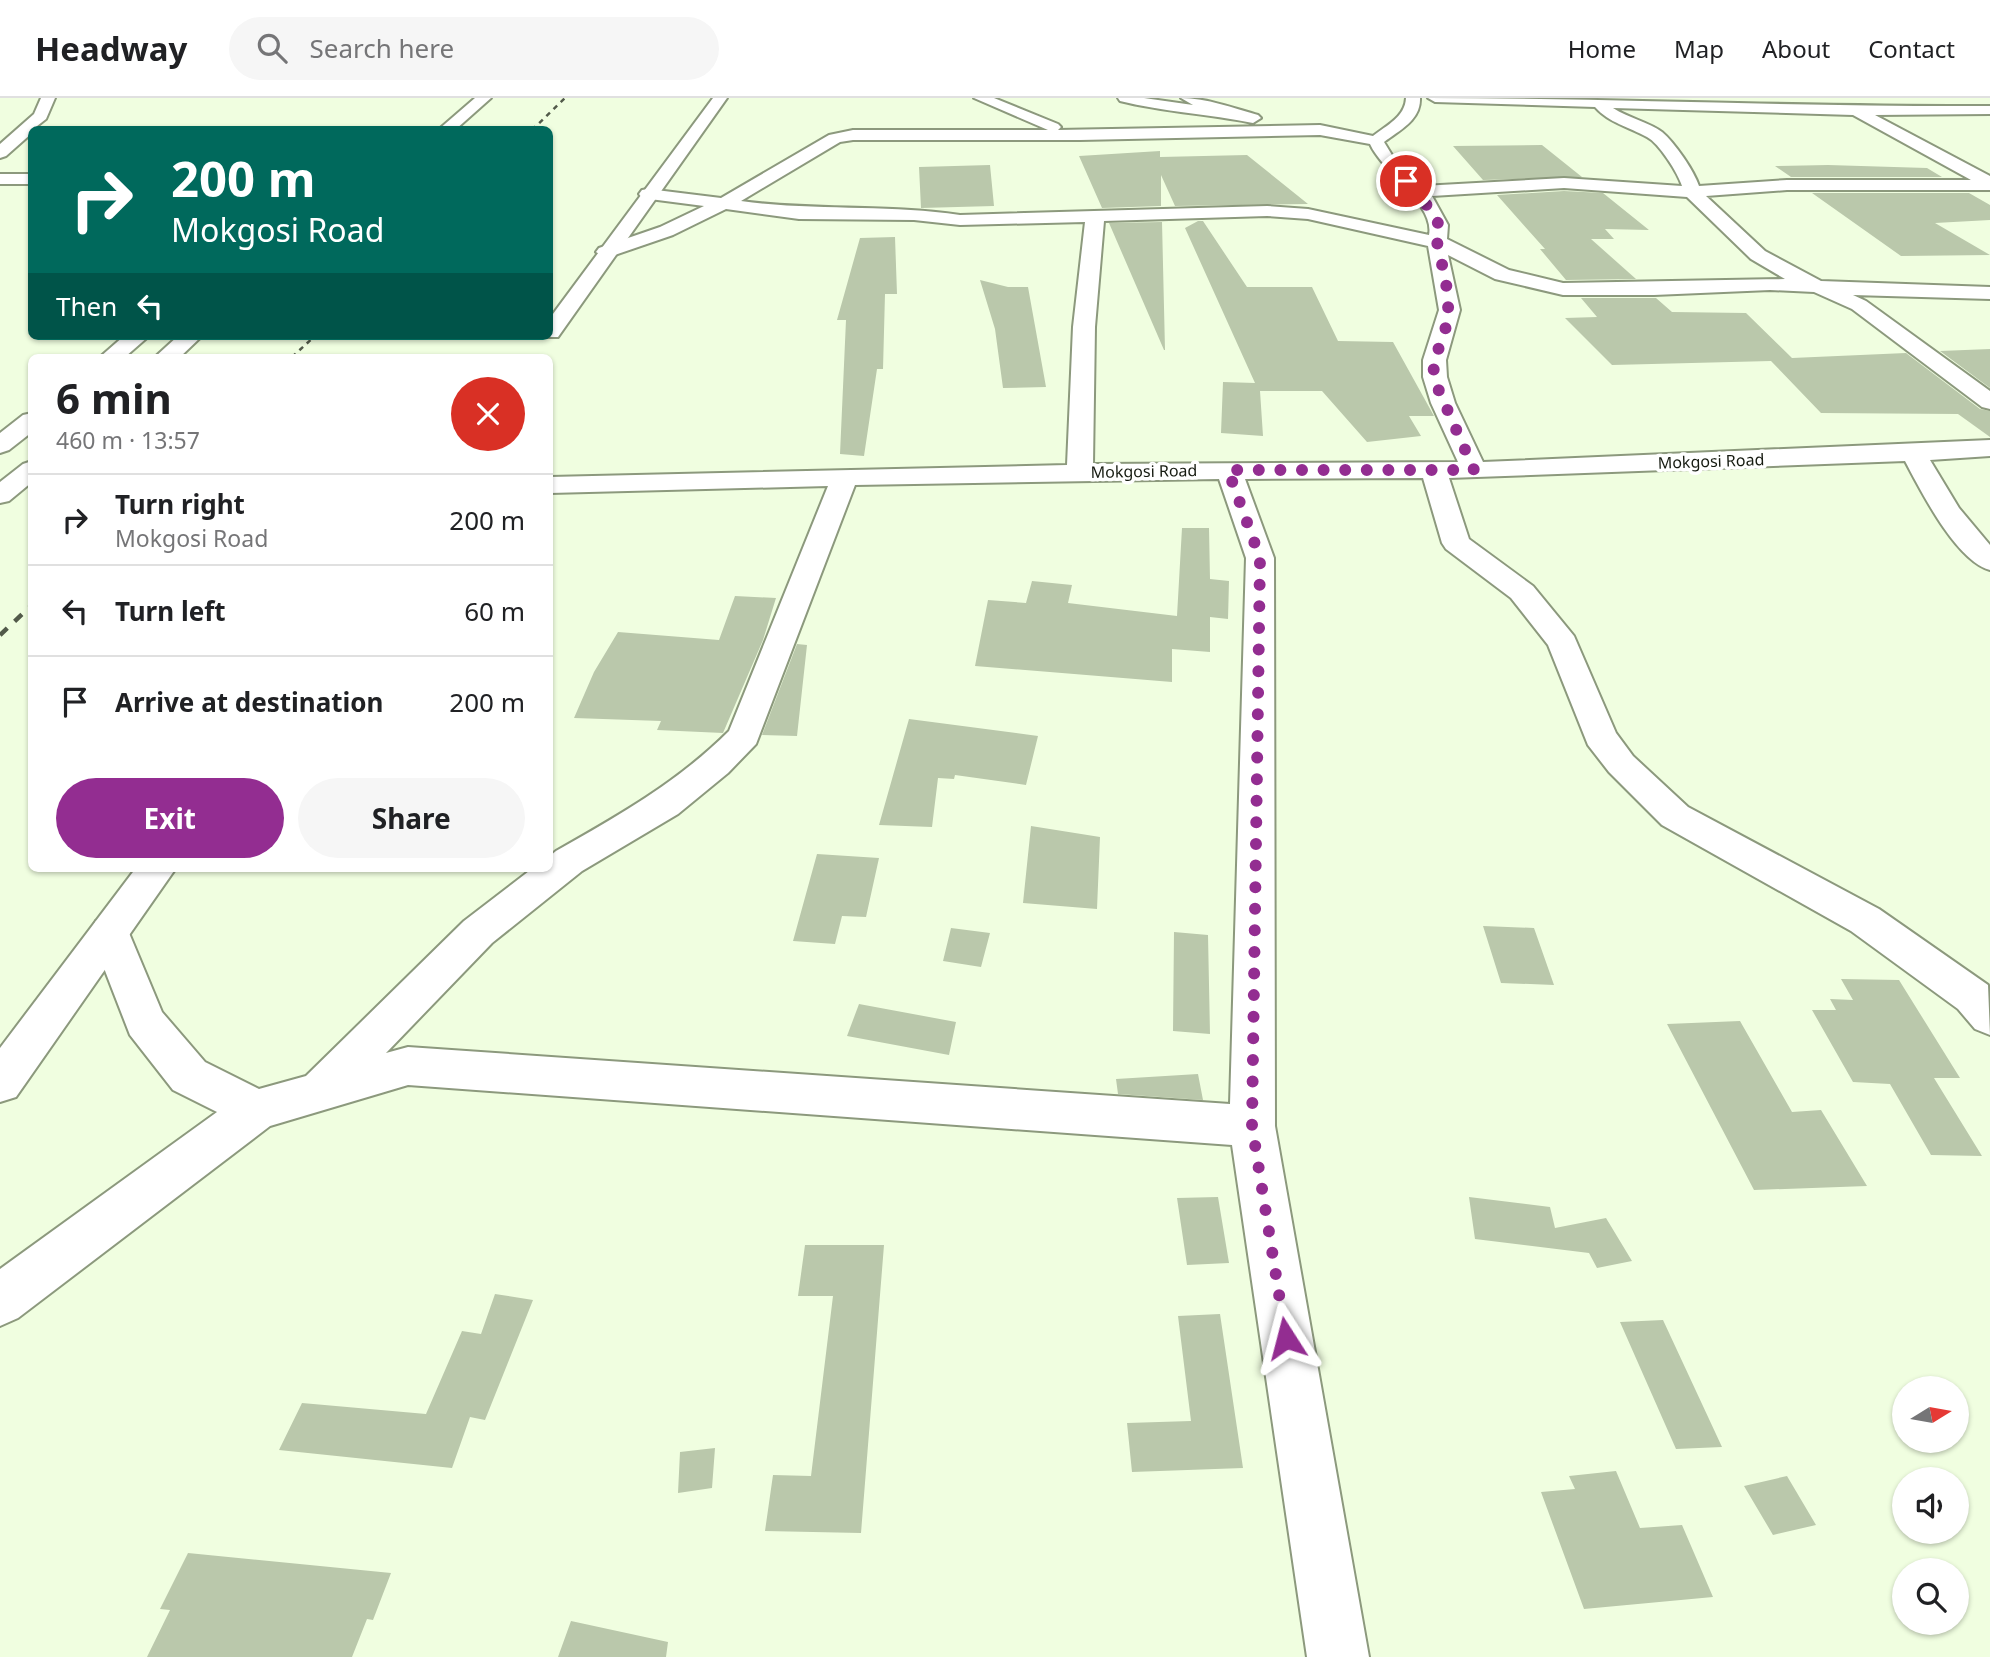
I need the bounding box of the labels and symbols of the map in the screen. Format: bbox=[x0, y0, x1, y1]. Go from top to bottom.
pin bbox=[1376, 151, 1436, 211]
street label: Mokgosi Road bbox=[1657, 448, 1765, 474]
street label: Mokgosi Road bbox=[1090, 459, 1198, 483]
position arrow bbox=[1249, 1301, 1323, 1375]
north arrow bbox=[1892, 1376, 1969, 1452]

